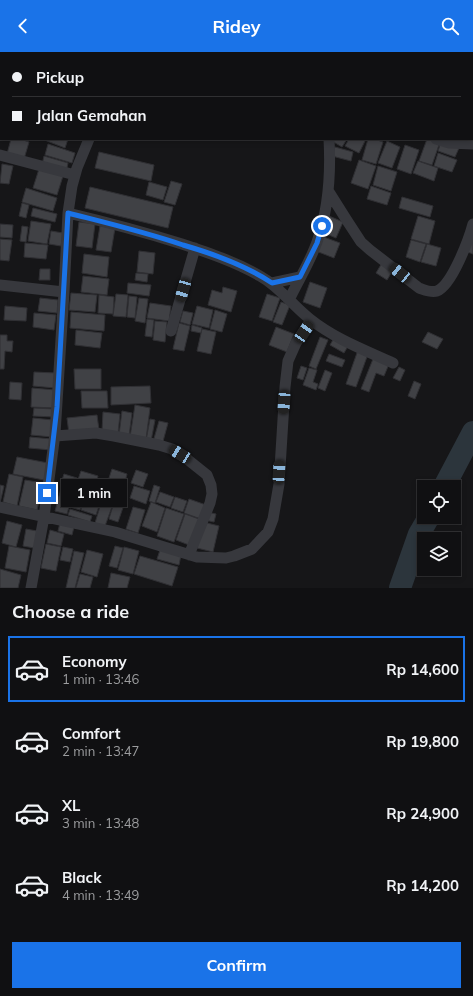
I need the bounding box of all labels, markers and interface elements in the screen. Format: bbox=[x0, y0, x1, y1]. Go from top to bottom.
icon: back bbox=[12, 15, 34, 37]
text: Ridey bbox=[213, 15, 261, 38]
icon: search bbox=[439, 15, 461, 37]
text: Pickup bbox=[36, 68, 84, 87]
text: Jalan Gemahan bbox=[36, 106, 147, 125]
route start bbox=[313, 217, 331, 235]
car bbox=[387, 261, 413, 285]
car bbox=[174, 277, 192, 303]
car bbox=[292, 319, 316, 345]
car bbox=[277, 390, 291, 414]
car bbox=[167, 443, 193, 465]
car bbox=[272, 460, 286, 484]
callout: 1 min bbox=[61, 479, 127, 507]
map controls bbox=[417, 480, 461, 576]
button: locate bbox=[417, 480, 461, 524]
route end bbox=[38, 484, 56, 502]
text: 1 min bbox=[77, 485, 111, 501]
button: layers bbox=[417, 532, 461, 576]
text: Choose a ride bbox=[12, 600, 129, 623]
icon: car bbox=[14, 651, 50, 687]
text: Economy bbox=[62, 652, 127, 671]
text: Rp 14,600 bbox=[386, 660, 459, 679]
text: 1 min · 13:46 bbox=[62, 671, 139, 687]
icon: car bbox=[14, 723, 50, 759]
text: Comfort bbox=[62, 724, 120, 743]
text: Rp 19,800 bbox=[386, 732, 459, 751]
text: 2 min · 13:47 bbox=[62, 743, 139, 759]
icon: car bbox=[14, 795, 50, 831]
text: XL bbox=[62, 796, 80, 815]
text: Rp 24,900 bbox=[386, 804, 459, 823]
text: 3 min · 13:48 bbox=[62, 815, 139, 831]
icon: car bbox=[14, 867, 50, 903]
text: Black bbox=[62, 868, 101, 887]
text: Rp 14,200 bbox=[386, 876, 459, 895]
text: 4 min · 13:49 bbox=[62, 887, 139, 903]
button: Confirm bbox=[12, 942, 461, 988]

